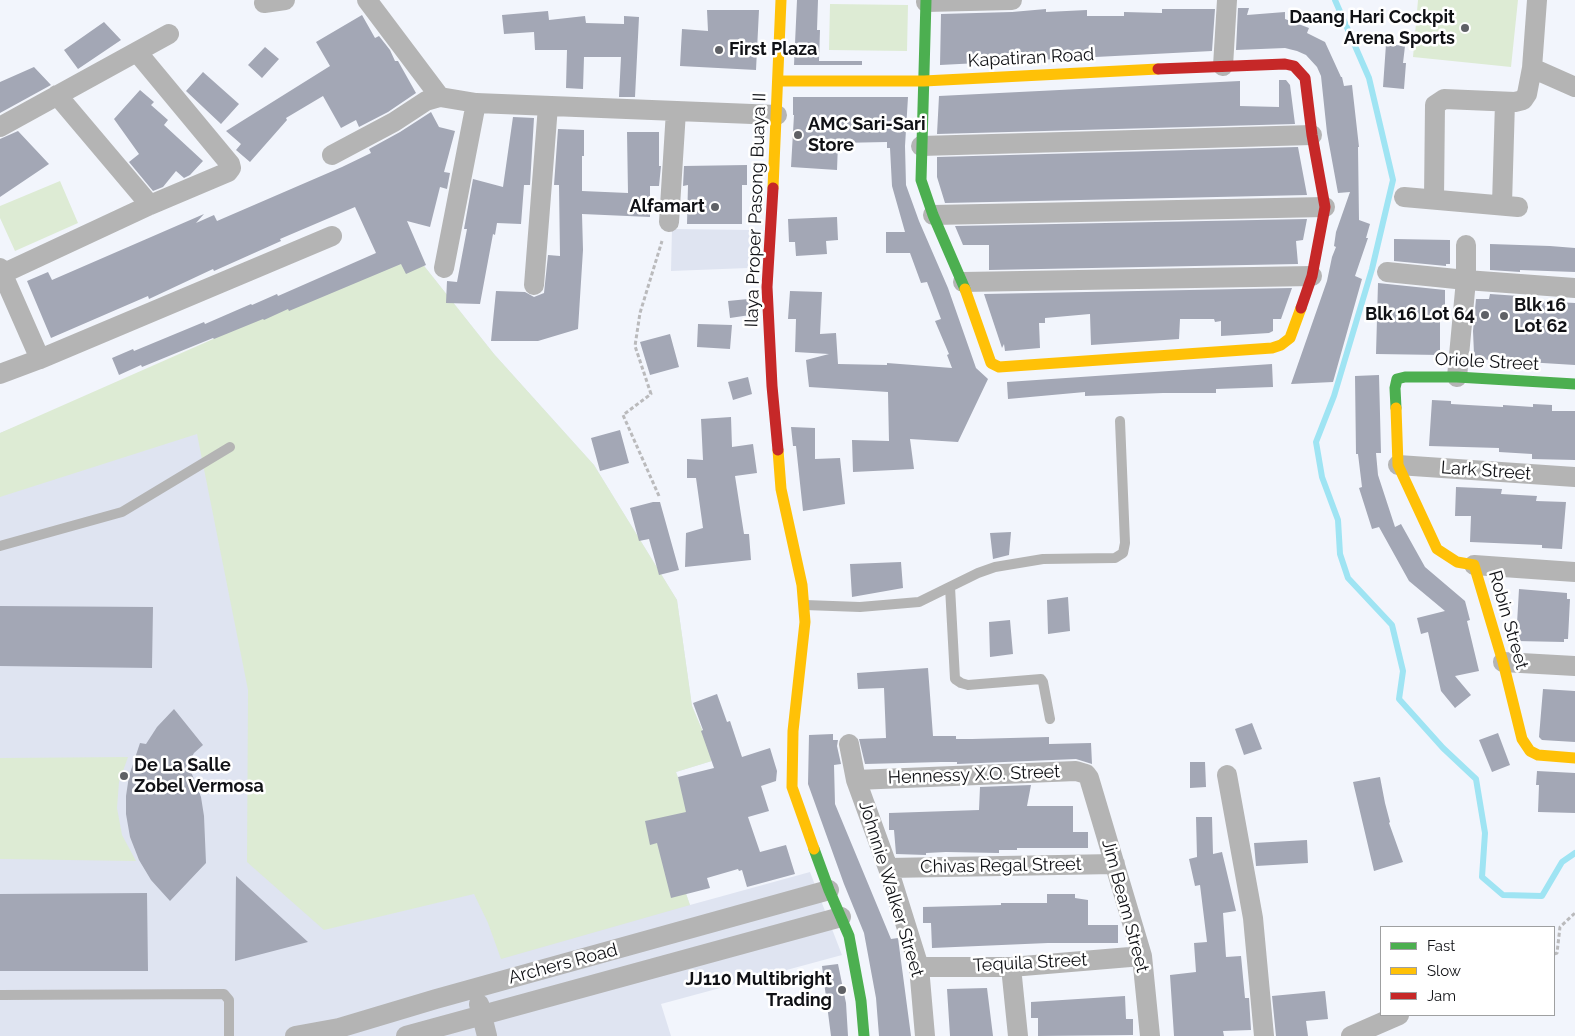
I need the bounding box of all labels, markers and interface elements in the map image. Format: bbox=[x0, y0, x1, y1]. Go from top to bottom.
place label: Daang Hari Cockpit Arena Sports bbox=[1289, 7, 1455, 50]
marker: Daang Hari Cockpit Arena Sports bbox=[1459, 22, 1471, 34]
place label: First Plaza bbox=[729, 39, 817, 61]
marker: First Plaza bbox=[713, 44, 725, 56]
street label: Kapatiran Road bbox=[967, 44, 1095, 72]
street label: Ilaya Proper Pasong Buaya II bbox=[741, 92, 771, 328]
place label: AMC Sari-Sari Store bbox=[808, 114, 926, 156]
marker: AMC Sari-Sari Store bbox=[792, 129, 804, 141]
place label: Alfamart bbox=[629, 196, 705, 218]
marker: Alfamart bbox=[709, 201, 721, 213]
place label: Blk 16 Lot 62 bbox=[1514, 295, 1568, 338]
place label: Blk 16 Lot 64 bbox=[1365, 304, 1475, 326]
marker: Blk 16 Lot 64 bbox=[1479, 309, 1491, 321]
marker: Blk 16 Lot 62 bbox=[1498, 310, 1510, 322]
street label: Oriole Street bbox=[1434, 348, 1540, 376]
street label: Lark Street bbox=[1440, 457, 1532, 485]
street label: Robin Street bbox=[1484, 568, 1532, 672]
place label: De La Salle Zobel Vermosa bbox=[134, 755, 264, 798]
street label: Hennessy X.O. Street bbox=[887, 761, 1061, 789]
marker: De La Salle Zobel Vermosa bbox=[118, 770, 130, 782]
street label: Johnnie Walker Street bbox=[854, 798, 928, 980]
street label: Jim Beam Street bbox=[1097, 837, 1153, 975]
street label: Chivas Regal Street bbox=[920, 854, 1082, 878]
legend bbox=[1380, 926, 1555, 1016]
text: Fast bbox=[1427, 937, 1455, 955]
street label: Archers Road bbox=[506, 939, 620, 989]
street label: Tequila Street bbox=[972, 949, 1088, 977]
text: Slow bbox=[1427, 962, 1461, 980]
place label: JJ110 Multibright Trading bbox=[685, 969, 832, 1012]
marker: JJ110 Multibright Trading bbox=[836, 984, 848, 996]
text: Jam bbox=[1427, 987, 1456, 1005]

